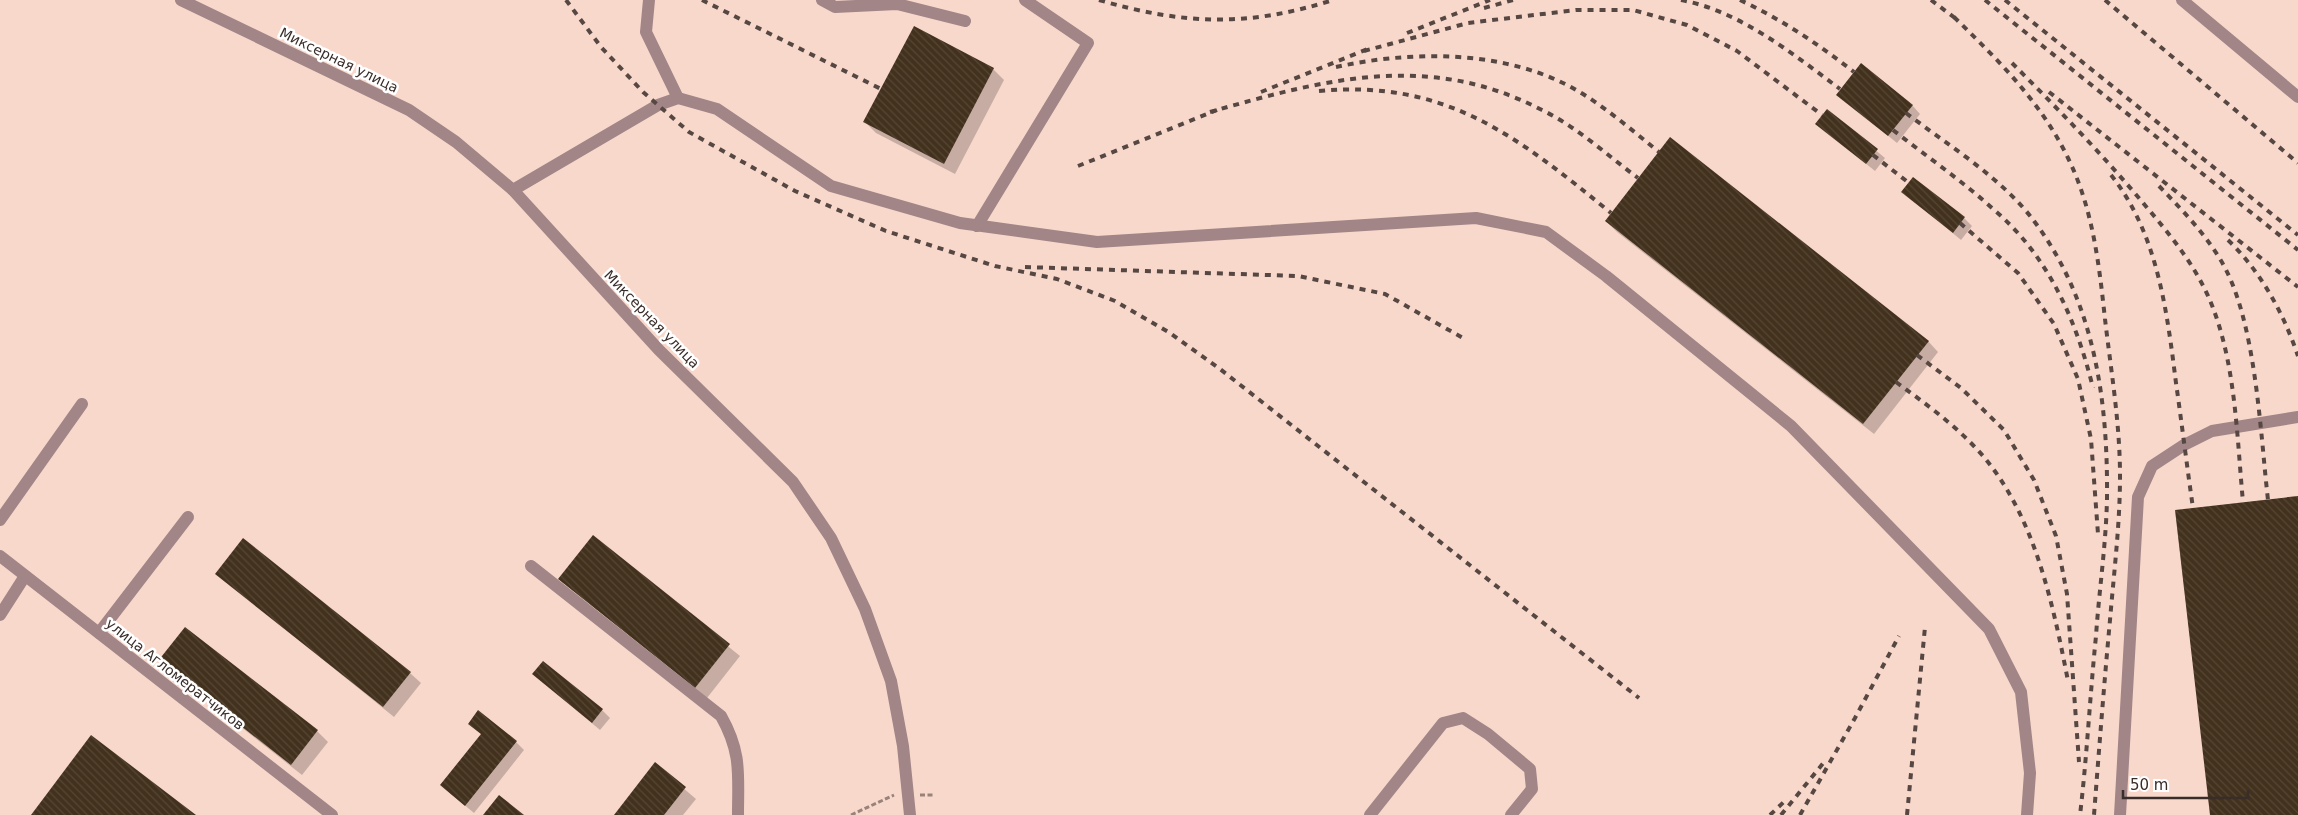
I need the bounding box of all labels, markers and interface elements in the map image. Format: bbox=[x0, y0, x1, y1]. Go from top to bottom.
street label: Миксерная улица bbox=[277, 24, 401, 96]
street label: Миксерная улица bbox=[601, 267, 703, 371]
street label: улица Агломератчиков bbox=[103, 615, 247, 733]
scale bar bbox=[2123, 768, 2248, 800]
text: 50 m bbox=[2130, 776, 2168, 794]

